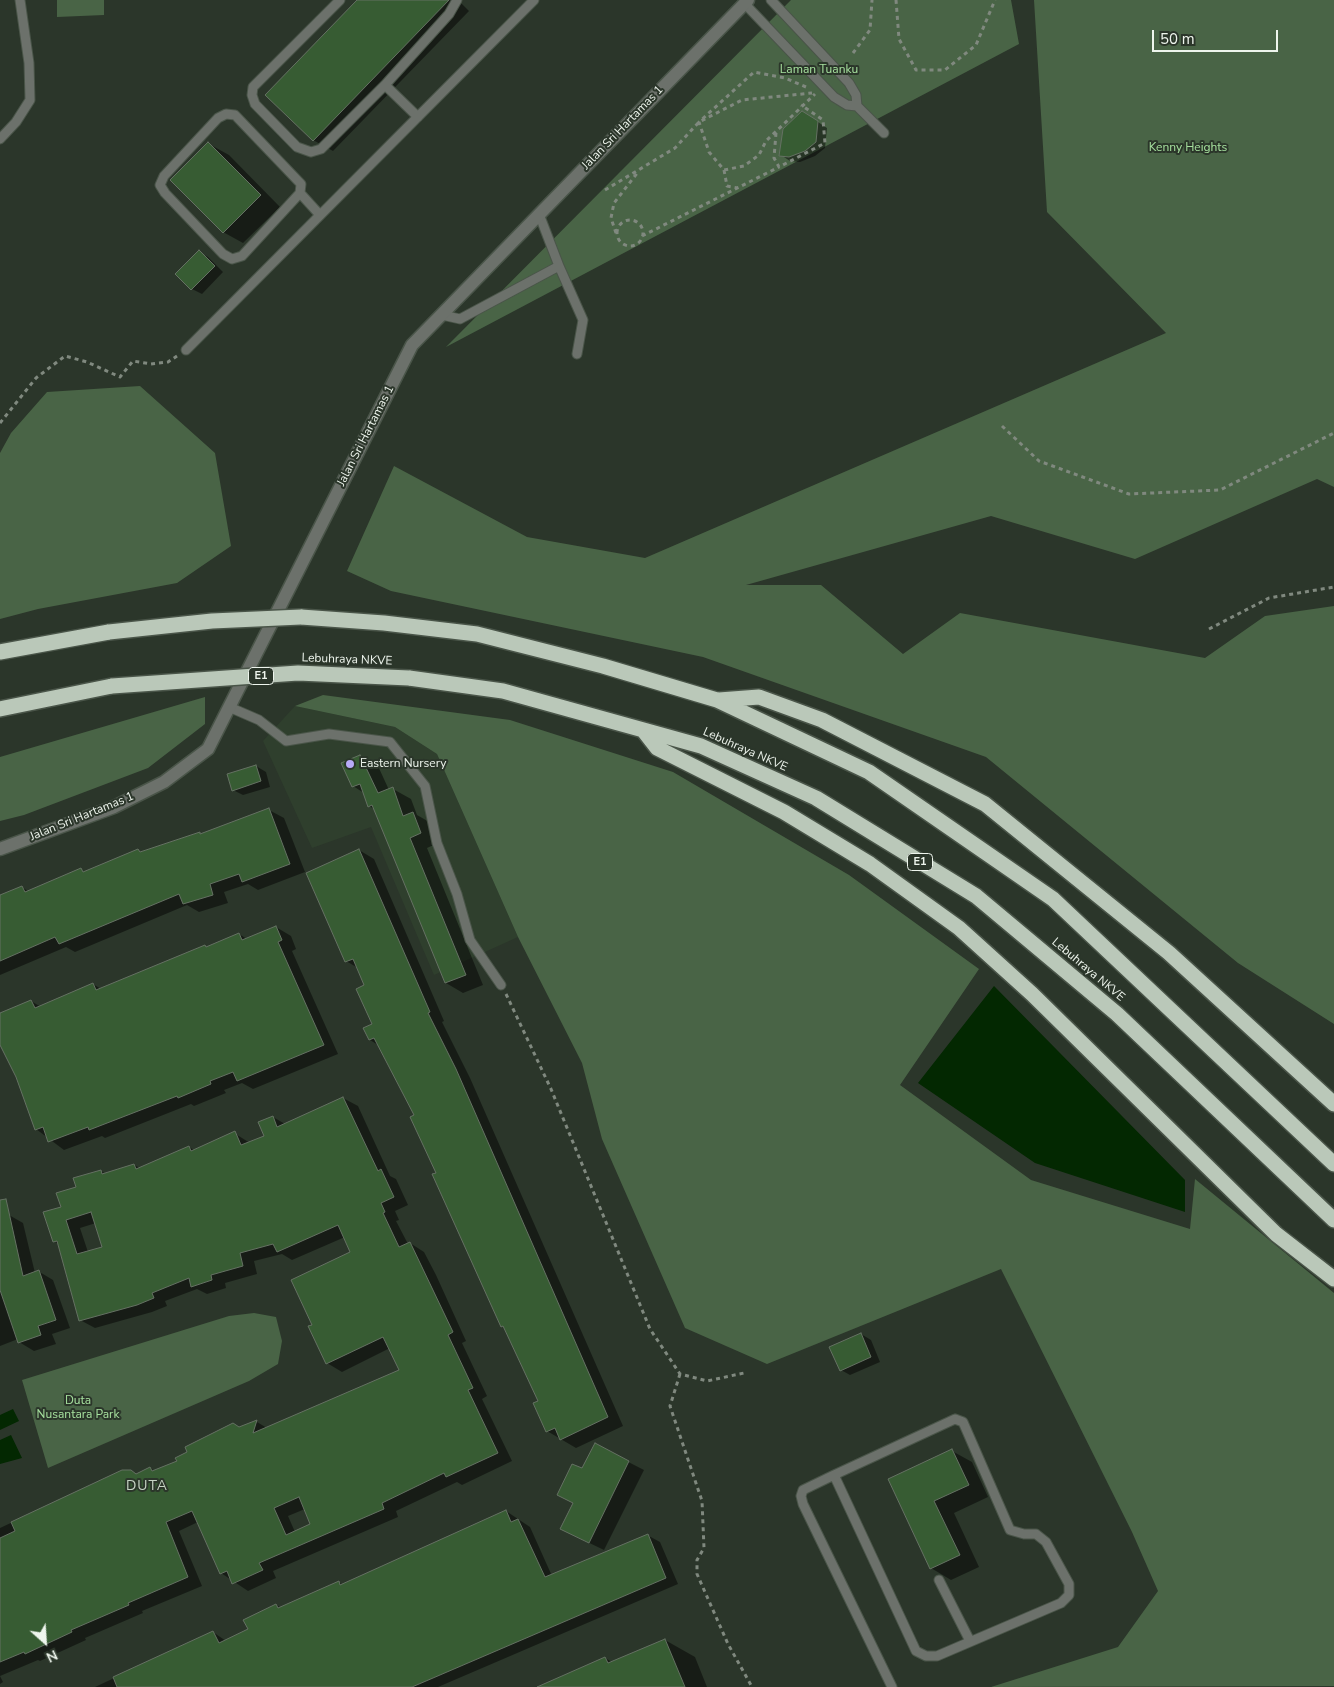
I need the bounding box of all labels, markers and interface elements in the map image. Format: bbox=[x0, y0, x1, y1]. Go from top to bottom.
scale bar bbox=[1154, 20, 1280, 52]
text: 50 m bbox=[1160, 29, 1195, 49]
park label: Laman Tuanku bbox=[780, 63, 858, 77]
street label: Jalan Sri Hartamas 1 bbox=[579, 83, 667, 173]
park label: Kenny Heights bbox=[1149, 141, 1227, 155]
street label: Jalan Sri Hartamas 1 bbox=[334, 383, 398, 489]
street label: Lebuhraya NKVE bbox=[301, 651, 393, 669]
road number: E1 bbox=[248, 668, 274, 684]
street label: Lebuhraya NKVE bbox=[701, 725, 789, 775]
place label: Eastern Nursery bbox=[360, 757, 447, 771]
marker: Eastern Nursery bbox=[344, 758, 356, 770]
street label: Jalan Sri Hartamas 1 bbox=[28, 790, 136, 844]
road number: E1 bbox=[908, 854, 932, 870]
street label: Lebuhraya NKVE bbox=[1049, 935, 1127, 1005]
park label: Duta Nusantara Park bbox=[37, 1394, 119, 1422]
district label: DUTA bbox=[125, 1479, 169, 1495]
north arrow bbox=[20, 1617, 70, 1667]
text: N bbox=[43, 1645, 61, 1667]

